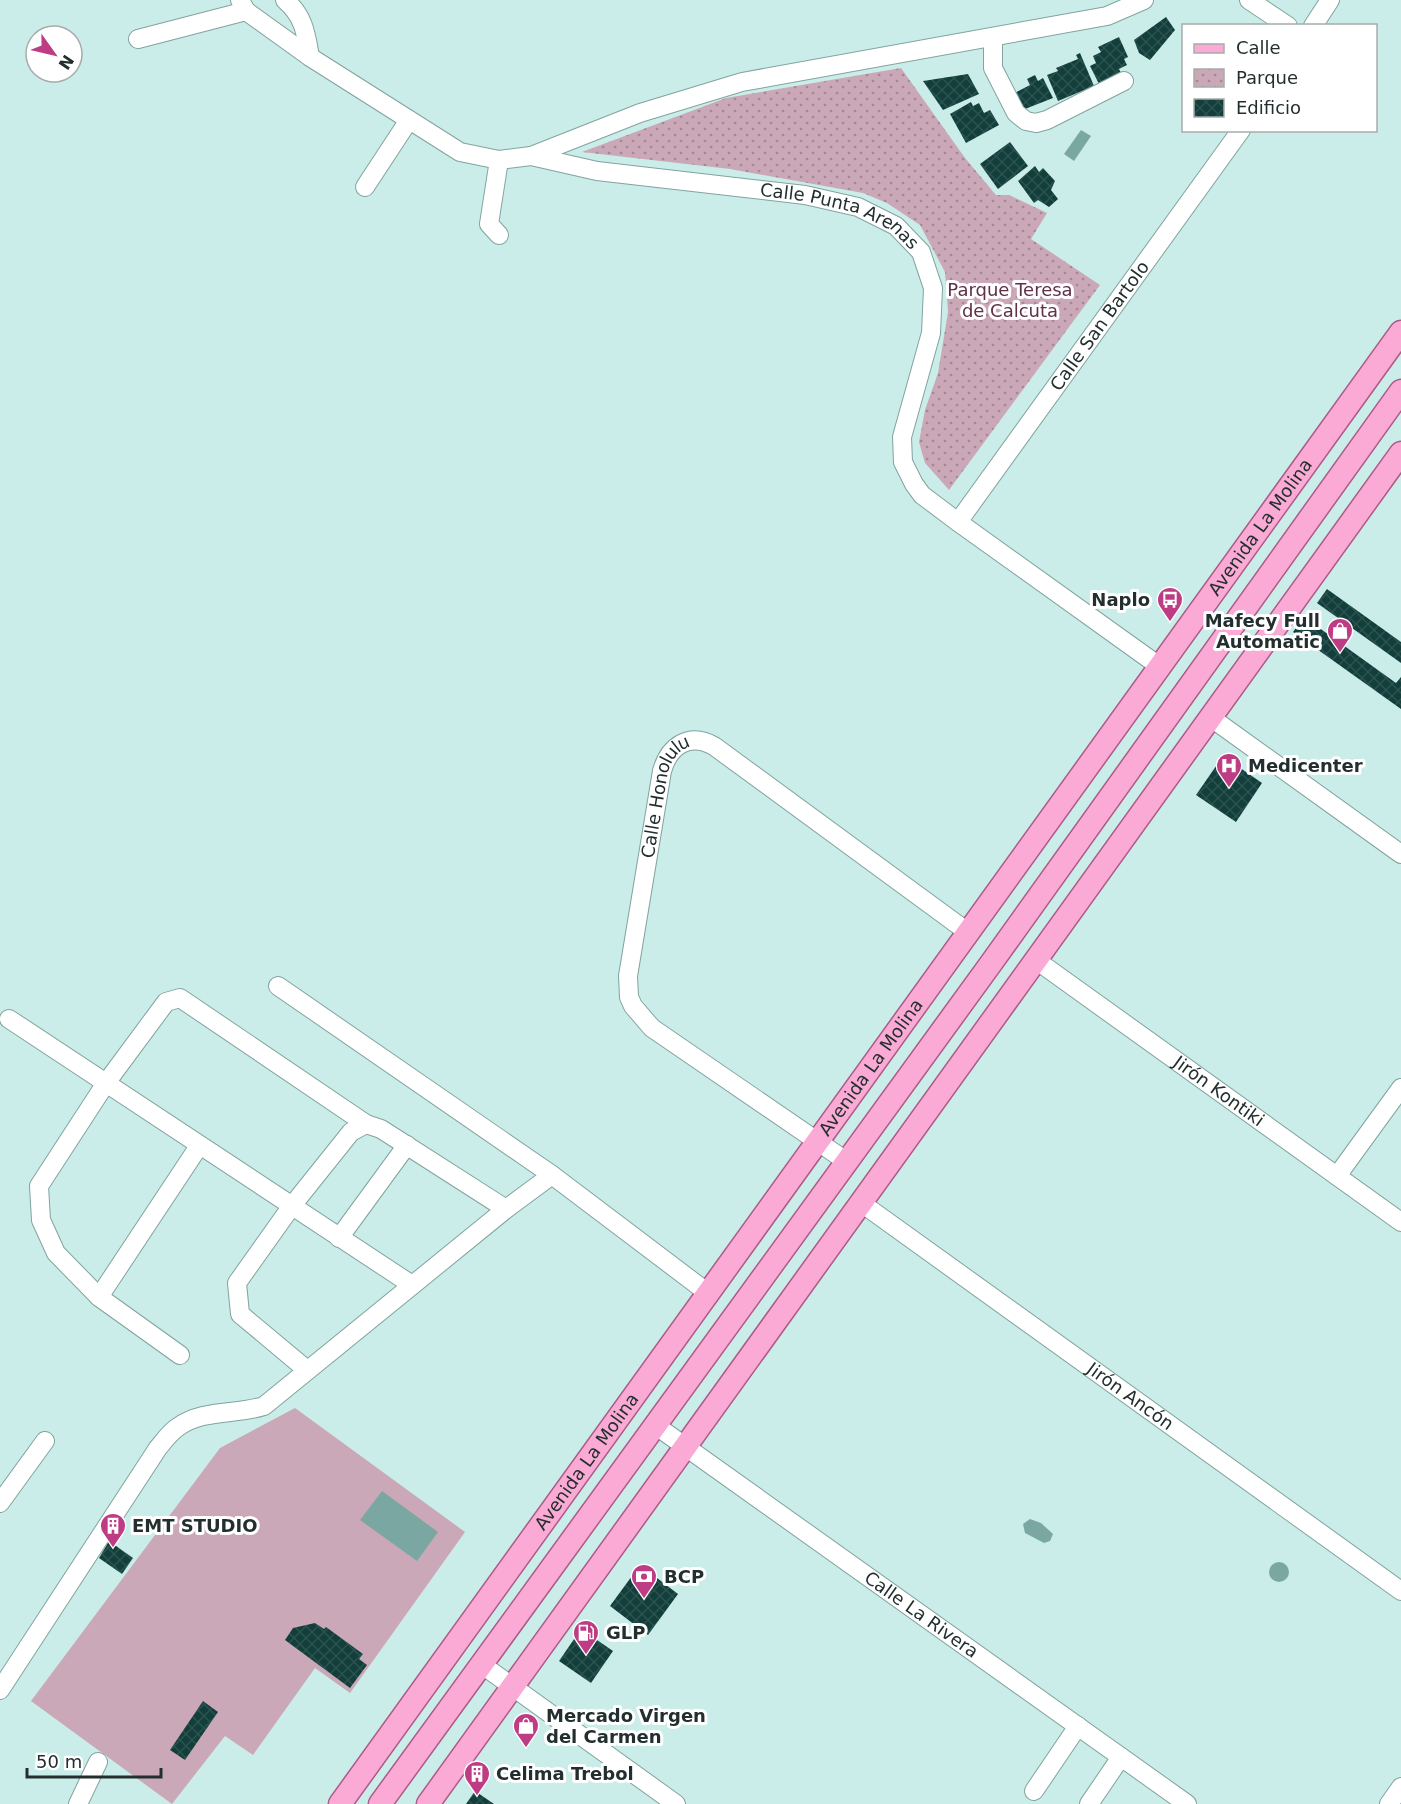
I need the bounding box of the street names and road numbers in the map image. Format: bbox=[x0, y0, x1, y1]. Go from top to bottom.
street label: Calle Punta Arenas bbox=[759, 179, 923, 253]
street label: Calle San Bartolo bbox=[1045, 257, 1153, 394]
street label: Avenida La Molina bbox=[1204, 454, 1316, 599]
street label: Calle Honolulu bbox=[637, 730, 693, 860]
street label: Avenida La Molina bbox=[814, 995, 927, 1140]
street label: Jirón Kontiki bbox=[1169, 1051, 1268, 1130]
street label: Jirón Ancón bbox=[1082, 1357, 1178, 1434]
street label: Avenida La Molina bbox=[530, 1389, 643, 1534]
street label: Calle La Rivera bbox=[861, 1567, 983, 1662]

